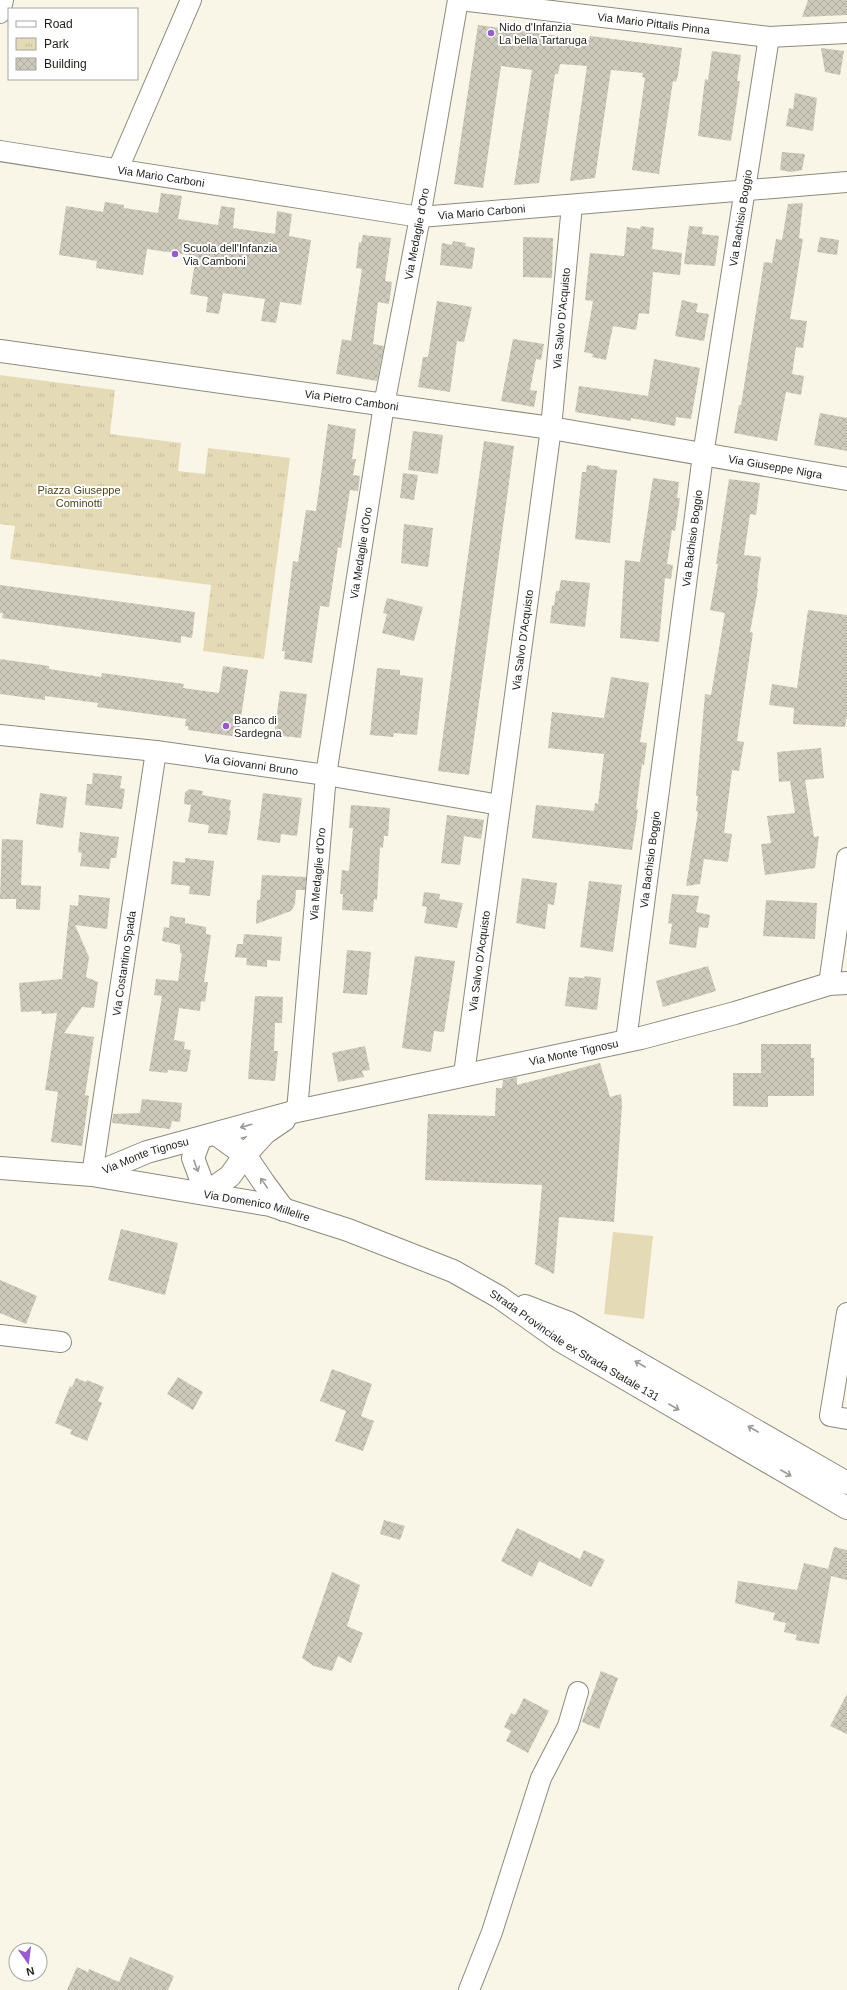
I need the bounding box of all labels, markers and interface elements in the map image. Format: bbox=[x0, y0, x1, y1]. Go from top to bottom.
legend bbox=[8, 8, 138, 80]
street label: Via Mario Pittalis Pinna bbox=[597, 11, 711, 36]
text: Road bbox=[44, 17, 73, 31]
place label: Nido d'Infanzia La bella Tartaruga bbox=[499, 21, 588, 46]
marker: Nido d'Infanzia La bella Tartaruga bbox=[486, 28, 496, 38]
text: Park bbox=[44, 37, 70, 51]
text: Building bbox=[44, 57, 87, 71]
street label: Via Mario Carboni bbox=[117, 164, 205, 189]
street label: Via Bachisio Boggio bbox=[727, 169, 754, 267]
street label: Via Medaglie d'Oro bbox=[402, 187, 431, 281]
street label: Via Mario Carboni bbox=[437, 202, 526, 222]
place label: Scuola dell'Infanzia Via Camboni bbox=[183, 242, 278, 267]
marker: Scuola dell'Infanzia Via Camboni bbox=[170, 249, 180, 259]
street label: Via Salvo D'Acquisto bbox=[551, 267, 572, 369]
street label: Via Pietro Camboni bbox=[304, 388, 399, 413]
street label: Via Giuseppe Nigra bbox=[727, 453, 824, 481]
park label: Piazza Giuseppe Cominotti bbox=[37, 484, 121, 509]
street label: Via Bachisio Boggio bbox=[680, 489, 704, 588]
street label: Via Medaglie d'Oro bbox=[348, 506, 374, 600]
street label: Via Salvo D'Acquisto bbox=[510, 589, 535, 691]
place label: Banco di Sardegna bbox=[234, 714, 283, 739]
marker: Banco di Sardegna bbox=[221, 721, 231, 731]
street label: Via Giovanni Bruno bbox=[204, 752, 299, 777]
street label: Via Bachisio Boggio bbox=[638, 810, 662, 909]
street label: Via Medaglie d'Oro bbox=[307, 827, 327, 921]
street label: Via Costantino Spada bbox=[110, 909, 138, 1017]
street label: Via Salvo D'Acquisto bbox=[466, 910, 492, 1012]
street label: Via Monte Tignosu bbox=[528, 1037, 619, 1068]
one-way arrow bbox=[240, 1122, 253, 1130]
street label: Via Monte Tignosu bbox=[100, 1135, 190, 1176]
one-way arrow bbox=[192, 1159, 200, 1171]
one-way arrow bbox=[260, 1178, 268, 1189]
street label: Via Domenico Millelire bbox=[203, 1188, 311, 1223]
street label: Strada Provinciale ex Strada Statale 131 bbox=[488, 1287, 662, 1403]
one-way arrow bbox=[634, 1359, 646, 1367]
one-way arrow bbox=[668, 1404, 680, 1412]
one-way arrow bbox=[747, 1424, 759, 1432]
one-way arrow bbox=[780, 1469, 792, 1477]
north arrow bbox=[8, 1942, 48, 1982]
text: N bbox=[25, 1965, 36, 1978]

